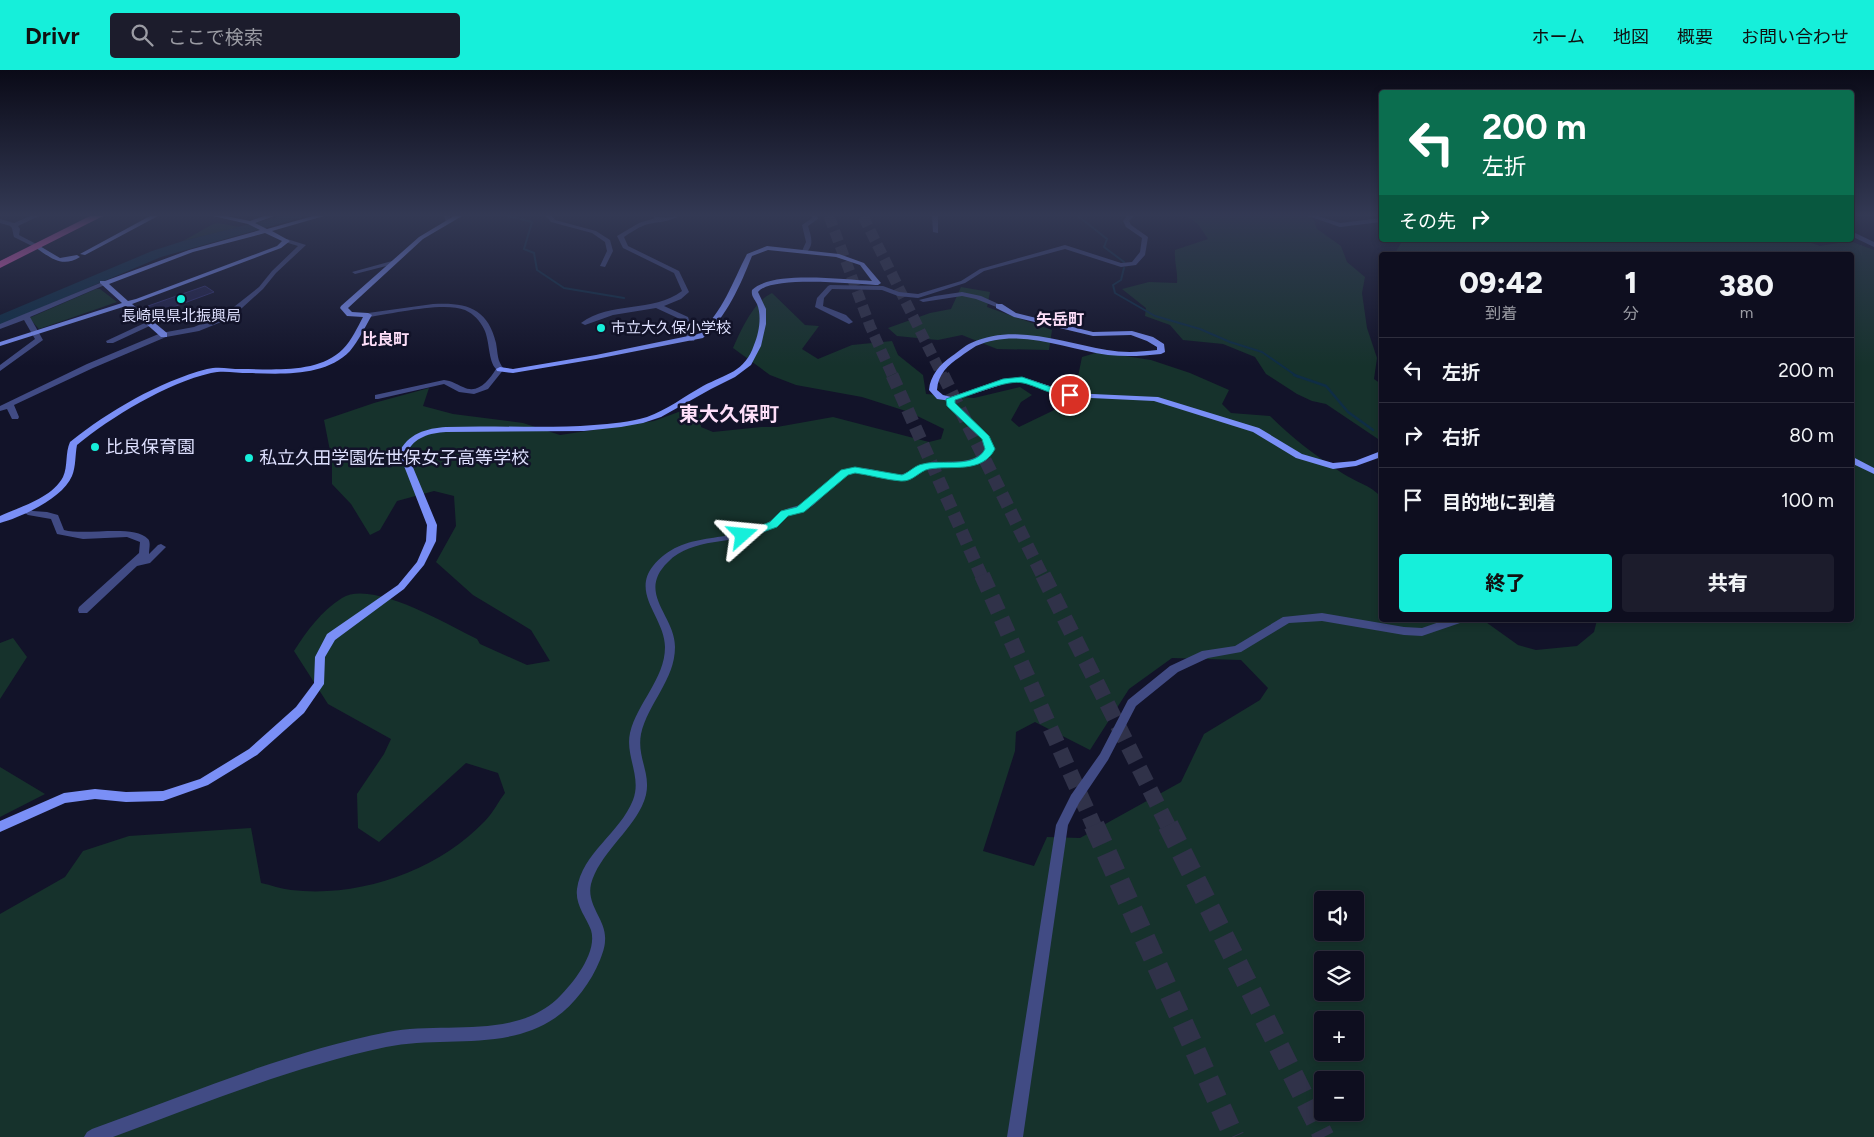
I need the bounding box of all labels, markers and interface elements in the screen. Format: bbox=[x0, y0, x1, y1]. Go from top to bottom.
search box bbox=[110, 13, 460, 58]
text: Drivr bbox=[25, 21, 80, 50]
icon: search bbox=[128, 21, 156, 49]
text: ここで検索 bbox=[168, 26, 263, 49]
text: ホーム bbox=[1532, 26, 1585, 48]
text: 地図 bbox=[1613, 26, 1649, 48]
text: 概要 bbox=[1677, 26, 1713, 48]
text: お問い合わせ bbox=[1741, 26, 1849, 48]
text: 200 m bbox=[1482, 106, 1586, 148]
icon: left bbox=[1399, 110, 1464, 175]
text: 左折 bbox=[1482, 153, 1526, 180]
icon: right bbox=[1466, 205, 1494, 233]
text: その先 bbox=[1399, 210, 1456, 233]
text: 09:42 bbox=[1459, 264, 1543, 301]
text: 1 bbox=[1625, 264, 1637, 301]
text: 380 bbox=[1719, 267, 1774, 304]
marker: 長崎県県北振興局 bbox=[175, 293, 187, 305]
text: m bbox=[1740, 303, 1753, 322]
text: 到着 bbox=[1485, 304, 1517, 323]
text: 分 bbox=[1623, 304, 1639, 323]
place label: 長崎県県北振興局 bbox=[121, 307, 241, 325]
district label: 矢岳町 bbox=[1036, 310, 1084, 329]
place label: 市立大久保小学校 bbox=[611, 319, 731, 337]
marker: 市立大久保小学校 bbox=[595, 322, 607, 334]
district label: 比良町 bbox=[361, 330, 409, 349]
icon: left bbox=[1399, 356, 1427, 384]
text: 200 m bbox=[1778, 359, 1834, 382]
text: 左折 bbox=[1442, 361, 1480, 384]
pin bbox=[1049, 374, 1091, 416]
icon: arrive bbox=[1056, 381, 1084, 409]
district label: 東大久保町 bbox=[679, 402, 779, 426]
icon: right bbox=[1399, 421, 1427, 449]
text: 80 m bbox=[1789, 424, 1834, 447]
text: 右折 bbox=[1442, 426, 1480, 449]
place label: 比良保育園 bbox=[105, 436, 195, 458]
marker: 比良保育園 bbox=[89, 441, 101, 453]
place label: 私立久田学園佐世保女子高等学校 bbox=[259, 447, 529, 469]
marker: 私立久田学園佐世保女子高等学校 bbox=[243, 452, 255, 464]
icon: arrive bbox=[1399, 486, 1427, 514]
text: 100 m bbox=[1781, 489, 1834, 512]
text: 目的地に到着 bbox=[1442, 491, 1556, 514]
position arrow bbox=[716, 508, 768, 560]
button: 終了 bbox=[1399, 554, 1612, 612]
button: 共有 bbox=[1622, 554, 1834, 612]
map controls bbox=[1314, 891, 1364, 1121]
button: sound bbox=[1314, 891, 1364, 941]
button: layers bbox=[1314, 951, 1364, 1001]
button: + bbox=[1314, 1011, 1364, 1061]
button: − bbox=[1314, 1071, 1364, 1121]

